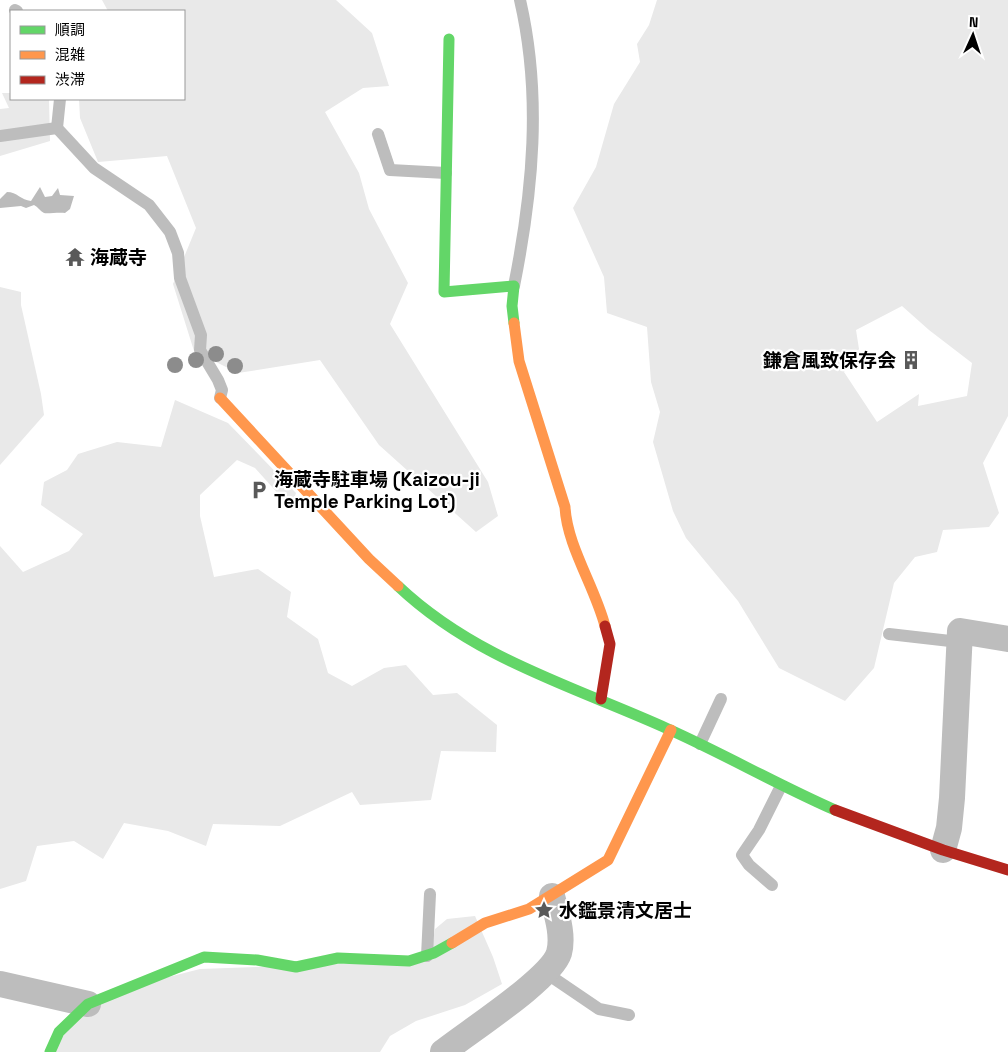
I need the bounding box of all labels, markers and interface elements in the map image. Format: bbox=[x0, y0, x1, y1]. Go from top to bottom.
legend bbox=[10, 10, 185, 100]
north arrow bbox=[948, 10, 998, 60]
text: N bbox=[969, 13, 979, 31]
text: 順調 bbox=[55, 20, 85, 39]
text: 混雑 bbox=[55, 45, 85, 64]
text: 渋滞 bbox=[55, 70, 85, 89]
place label: 海蔵寺 bbox=[90, 245, 147, 270]
temple icon: 海蔵寺 bbox=[64, 246, 86, 268]
place label: 鎌倉風致保存会 bbox=[762, 348, 896, 373]
building icon: 鎌倉風致保存会 bbox=[900, 349, 922, 371]
place label: 海蔵寺駐車場 (Kaizou-ji Temple Parking Lot) bbox=[274, 467, 480, 514]
parking icon: 海蔵寺駐車場 (Kaizou-ji Temple Parking Lot) bbox=[248, 479, 270, 501]
place label: 水鑑景清文居士 bbox=[559, 898, 692, 923]
place icon: 水鑑景清文居士 bbox=[533, 899, 555, 921]

